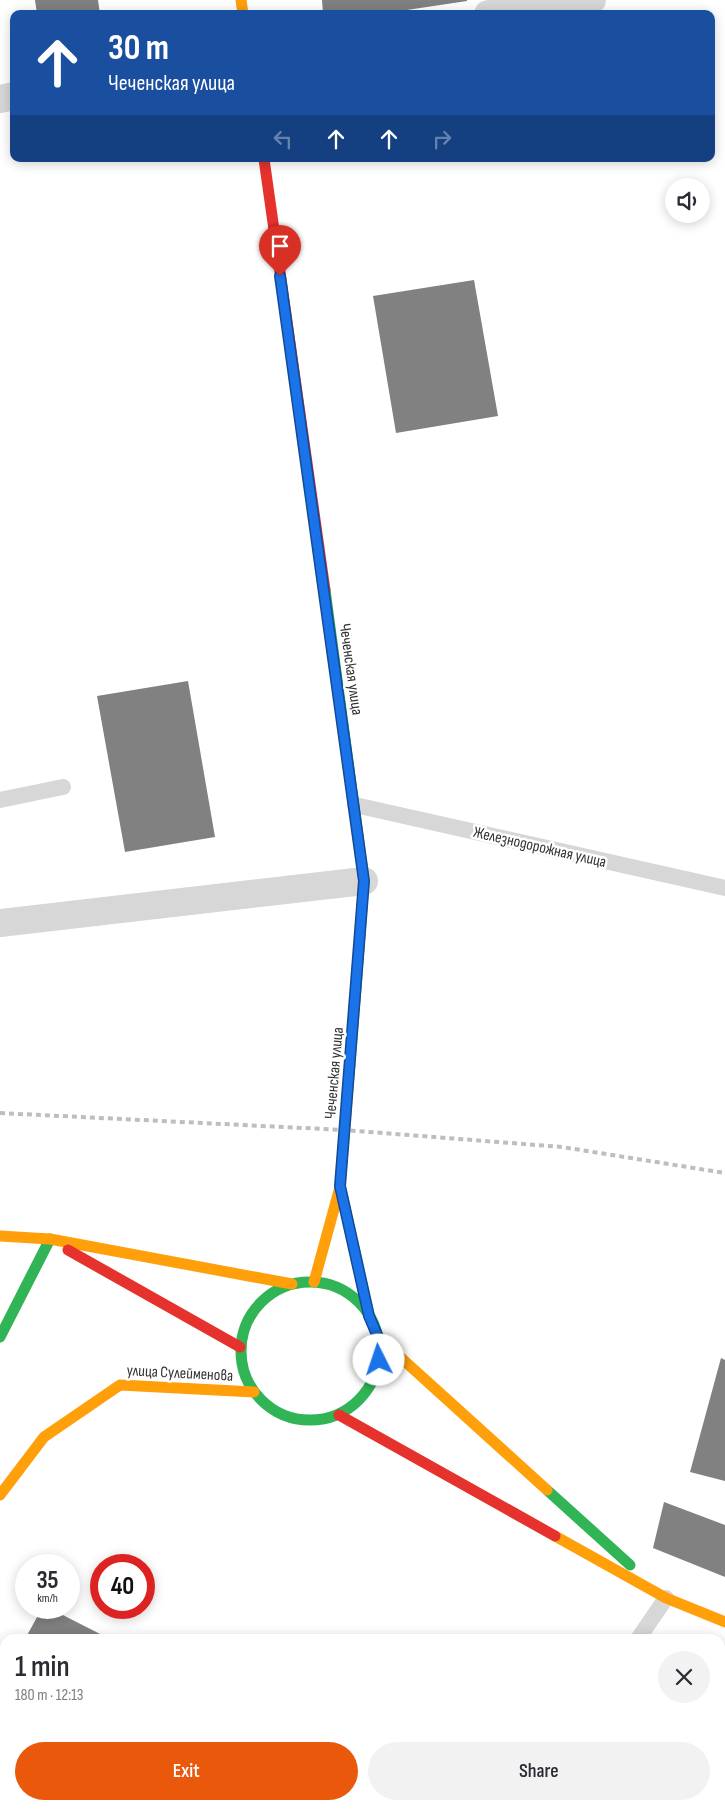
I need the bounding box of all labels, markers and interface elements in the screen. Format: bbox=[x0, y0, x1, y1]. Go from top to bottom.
text: 30 m bbox=[108, 27, 169, 70]
icon: ahead bbox=[25, 30, 90, 95]
text: Чеченская улица bbox=[108, 70, 235, 97]
icon: left bbox=[269, 125, 297, 153]
icon: ahead bbox=[322, 125, 350, 153]
icon: ahead bbox=[375, 125, 403, 153]
icon: right bbox=[428, 125, 456, 153]
map controls bbox=[665, 178, 710, 223]
button: sound bbox=[665, 178, 710, 223]
pin bbox=[259, 225, 301, 276]
icon: arrive bbox=[266, 232, 294, 260]
street label: Чеченская улица bbox=[335, 622, 366, 716]
street label: Железнодорожная улица bbox=[471, 823, 608, 872]
street label: Чеченская улица bbox=[321, 1026, 348, 1120]
position arrow bbox=[352, 1333, 404, 1385]
street label: улица Сулейменова bbox=[126, 1361, 234, 1386]
speed limit sign: 40 bbox=[90, 1554, 155, 1619]
text: 35 bbox=[36, 1565, 59, 1596]
text: km/h bbox=[37, 1591, 58, 1606]
text: 1 min bbox=[15, 1649, 70, 1685]
button: close bbox=[658, 1651, 710, 1703]
text: 180 m · 12:13 bbox=[15, 1686, 84, 1705]
button: Exit bbox=[15, 1742, 358, 1800]
button: Share bbox=[368, 1742, 710, 1800]

